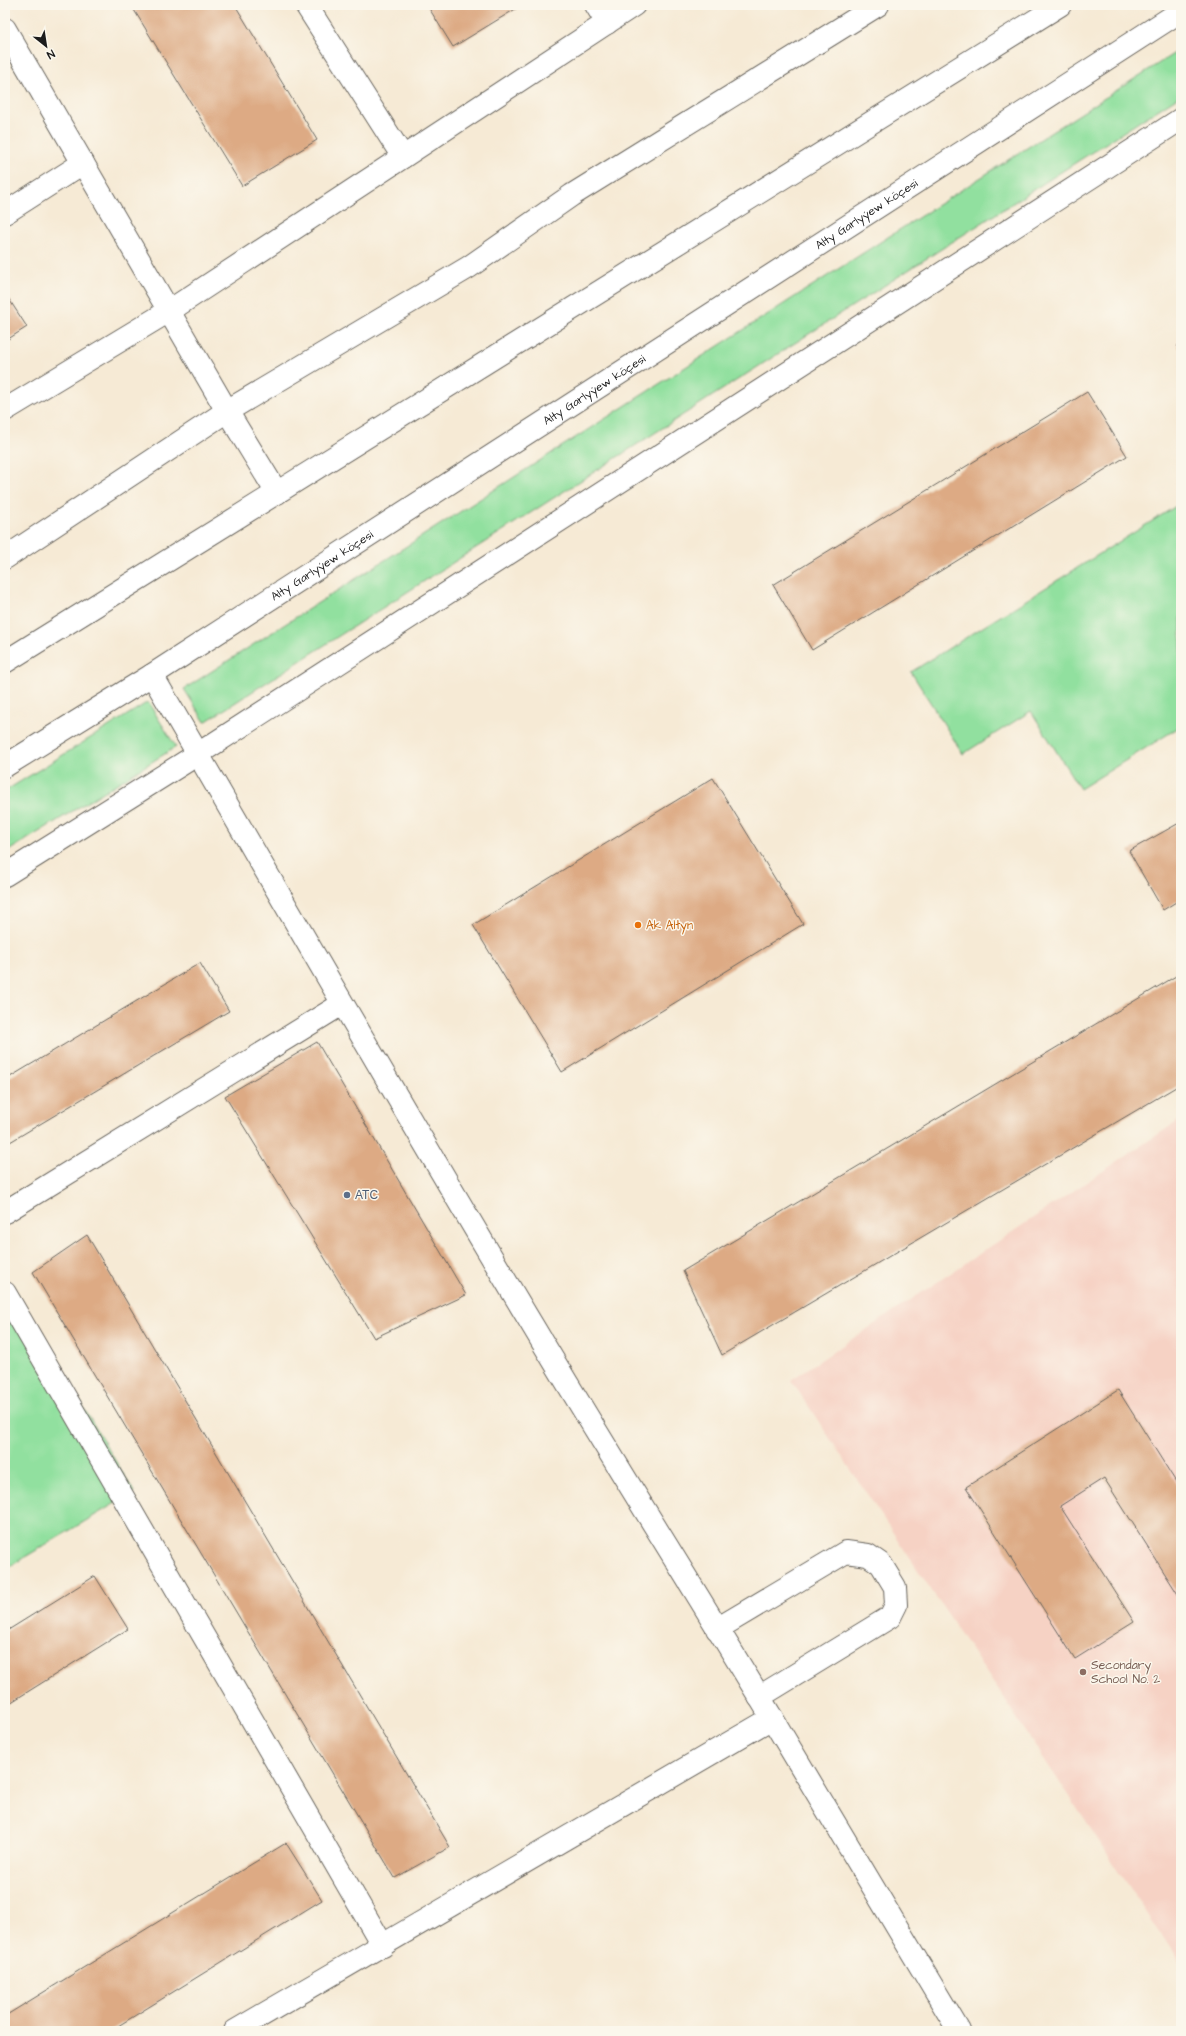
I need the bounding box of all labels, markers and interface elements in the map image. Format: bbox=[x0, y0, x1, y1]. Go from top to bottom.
north arrow bbox=[26, 26, 66, 66]
text: N bbox=[44, 46, 57, 62]
street label: Alty Garlyýew köçesi bbox=[812, 175, 921, 254]
street label: Alty Garlyýew köçesi bbox=[540, 351, 649, 430]
street label: Alty Garlyýew köçesi bbox=[267, 526, 377, 605]
place label: Ak Altyn bbox=[646, 917, 693, 935]
marker: Ak Altyn bbox=[633, 920, 643, 930]
place label: АТС bbox=[355, 1187, 378, 1204]
marker: АТС bbox=[342, 1190, 352, 1200]
place label: Secondary School No. 2 bbox=[1091, 1657, 1160, 1688]
marker: Secondary School No. 2 bbox=[1078, 1667, 1088, 1677]

